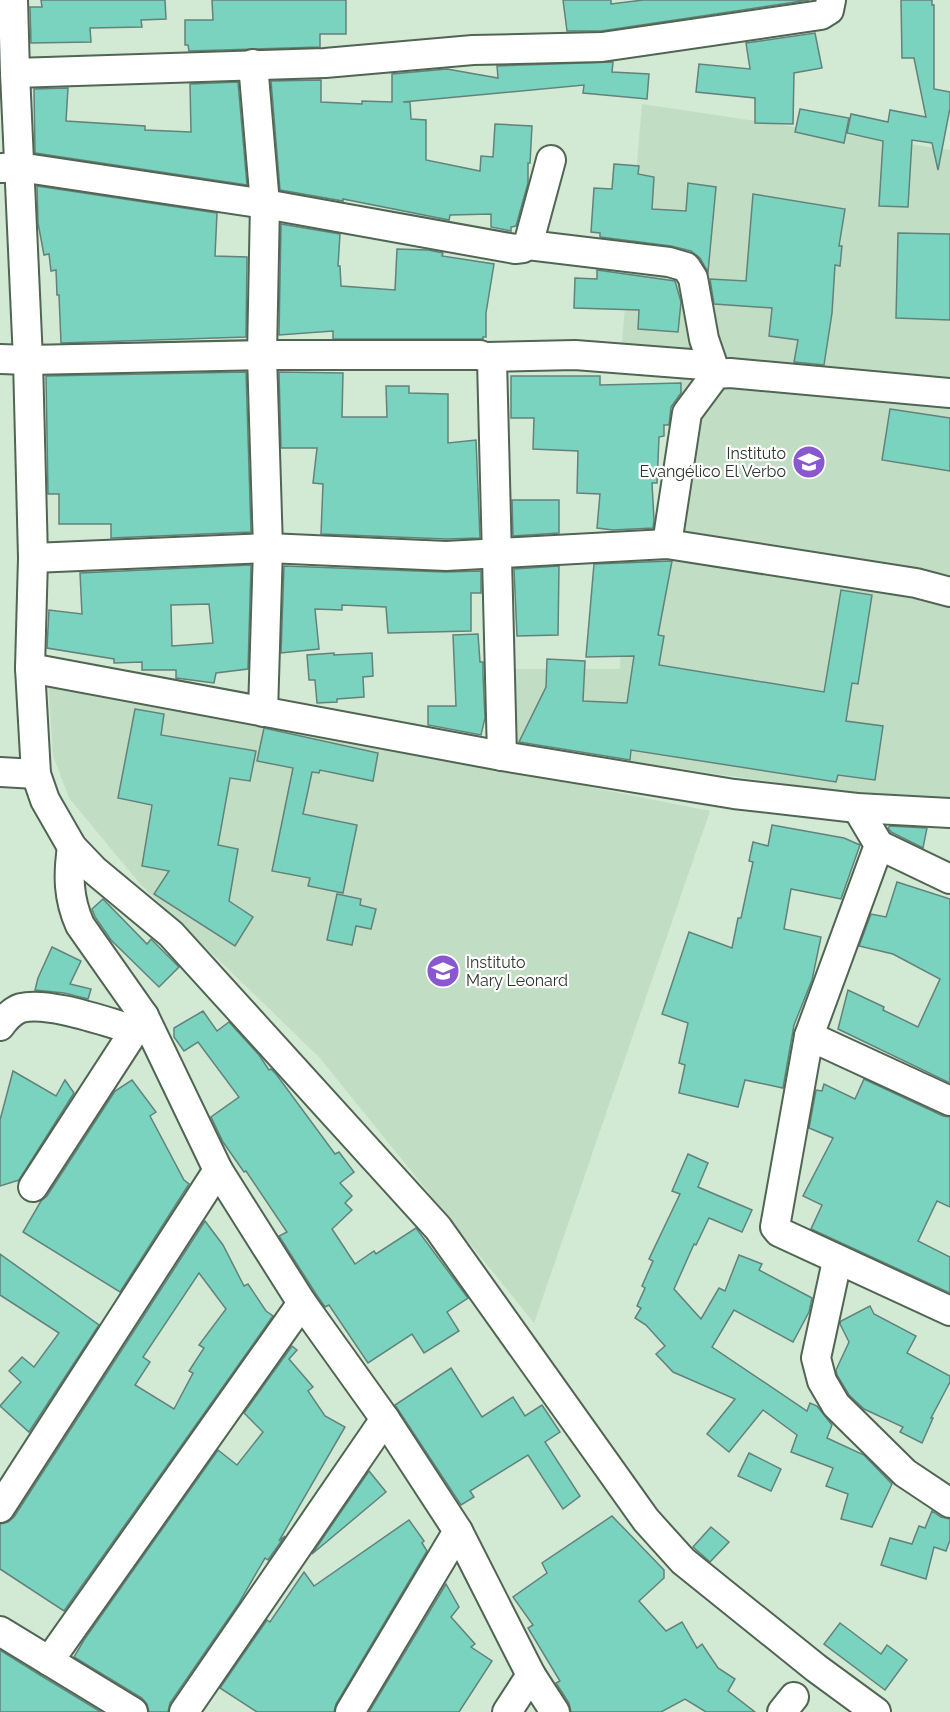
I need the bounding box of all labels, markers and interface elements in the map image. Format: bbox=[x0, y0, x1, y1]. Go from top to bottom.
place label: Instituto Evangélico El Verbo bbox=[639, 444, 786, 481]
school or university icon: Instituto Evangélico El Verbo bbox=[791, 444, 827, 480]
school or university icon: Instituto Mary Leonard bbox=[425, 953, 461, 989]
place label: Instituto Mary Leonard bbox=[466, 953, 568, 990]

